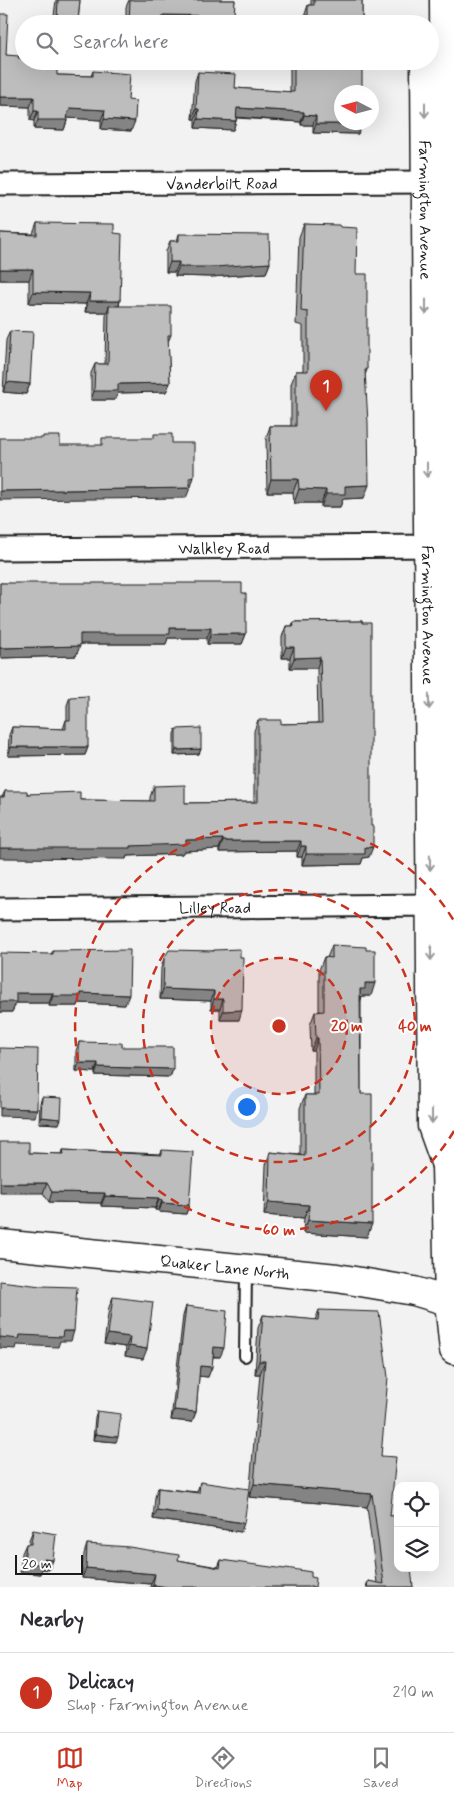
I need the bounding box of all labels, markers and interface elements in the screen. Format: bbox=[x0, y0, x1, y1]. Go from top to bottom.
search box bbox=[15, 15, 439, 70]
icon: search bbox=[33, 29, 61, 57]
text: Search here bbox=[73, 30, 169, 55]
north arrow bbox=[334, 85, 379, 130]
one-way arrow bbox=[420, 102, 430, 118]
street label: Farmington Avenue bbox=[413, 140, 435, 280]
street label: Vanderbilt Road bbox=[166, 174, 278, 195]
one-way arrow bbox=[421, 299, 431, 315]
pin: 1 bbox=[310, 370, 342, 411]
one-way arrow bbox=[422, 462, 432, 478]
street label: Walkley Road bbox=[178, 538, 270, 560]
street label: Farmington Avenue bbox=[416, 545, 438, 685]
one-way arrow bbox=[424, 694, 434, 710]
one-way arrow bbox=[425, 854, 435, 871]
street label: Lilley Road bbox=[179, 898, 251, 919]
one-way arrow bbox=[426, 945, 436, 961]
centre of rings bbox=[270, 1017, 288, 1035]
text: 20 m bbox=[331, 1017, 363, 1037]
text: 40 m bbox=[398, 1017, 432, 1037]
your location bbox=[234, 1094, 260, 1120]
one-way arrow bbox=[427, 1108, 436, 1124]
text: 60 m bbox=[263, 1221, 295, 1241]
street label: Quaker Lane North bbox=[159, 1251, 291, 1285]
map controls bbox=[394, 1482, 439, 1572]
button: locate bbox=[394, 1482, 439, 1527]
button: layers bbox=[394, 1527, 439, 1572]
scale bar bbox=[15, 1552, 82, 1575]
text: 20 m bbox=[22, 1555, 52, 1573]
text: Nearby bbox=[20, 1606, 84, 1634]
text: Delicacy bbox=[67, 1670, 134, 1695]
text: 1 bbox=[32, 1682, 40, 1703]
text: 210 m bbox=[393, 1682, 434, 1703]
text: Shop · Farmington Avenue bbox=[67, 1695, 248, 1716]
tab: Map bbox=[56, 1744, 84, 1792]
tab: Directions bbox=[195, 1744, 252, 1792]
tab: Saved bbox=[363, 1744, 398, 1792]

